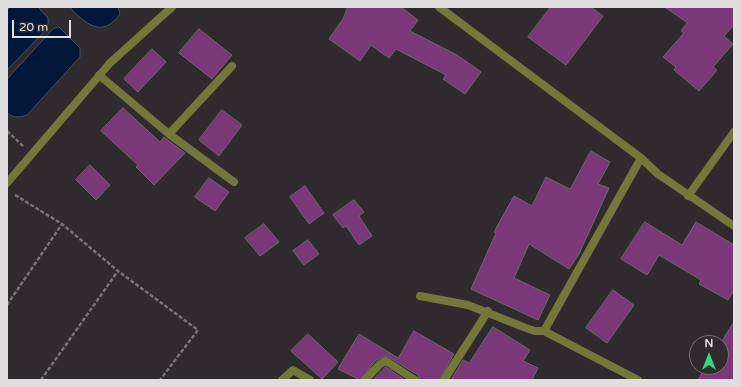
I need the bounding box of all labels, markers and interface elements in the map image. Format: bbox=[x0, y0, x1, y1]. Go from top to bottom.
scale bar bbox=[14, 12, 73, 38]
text: 20 m bbox=[19, 20, 48, 34]
north arrow bbox=[689, 335, 729, 375]
text: N bbox=[705, 337, 713, 350]

